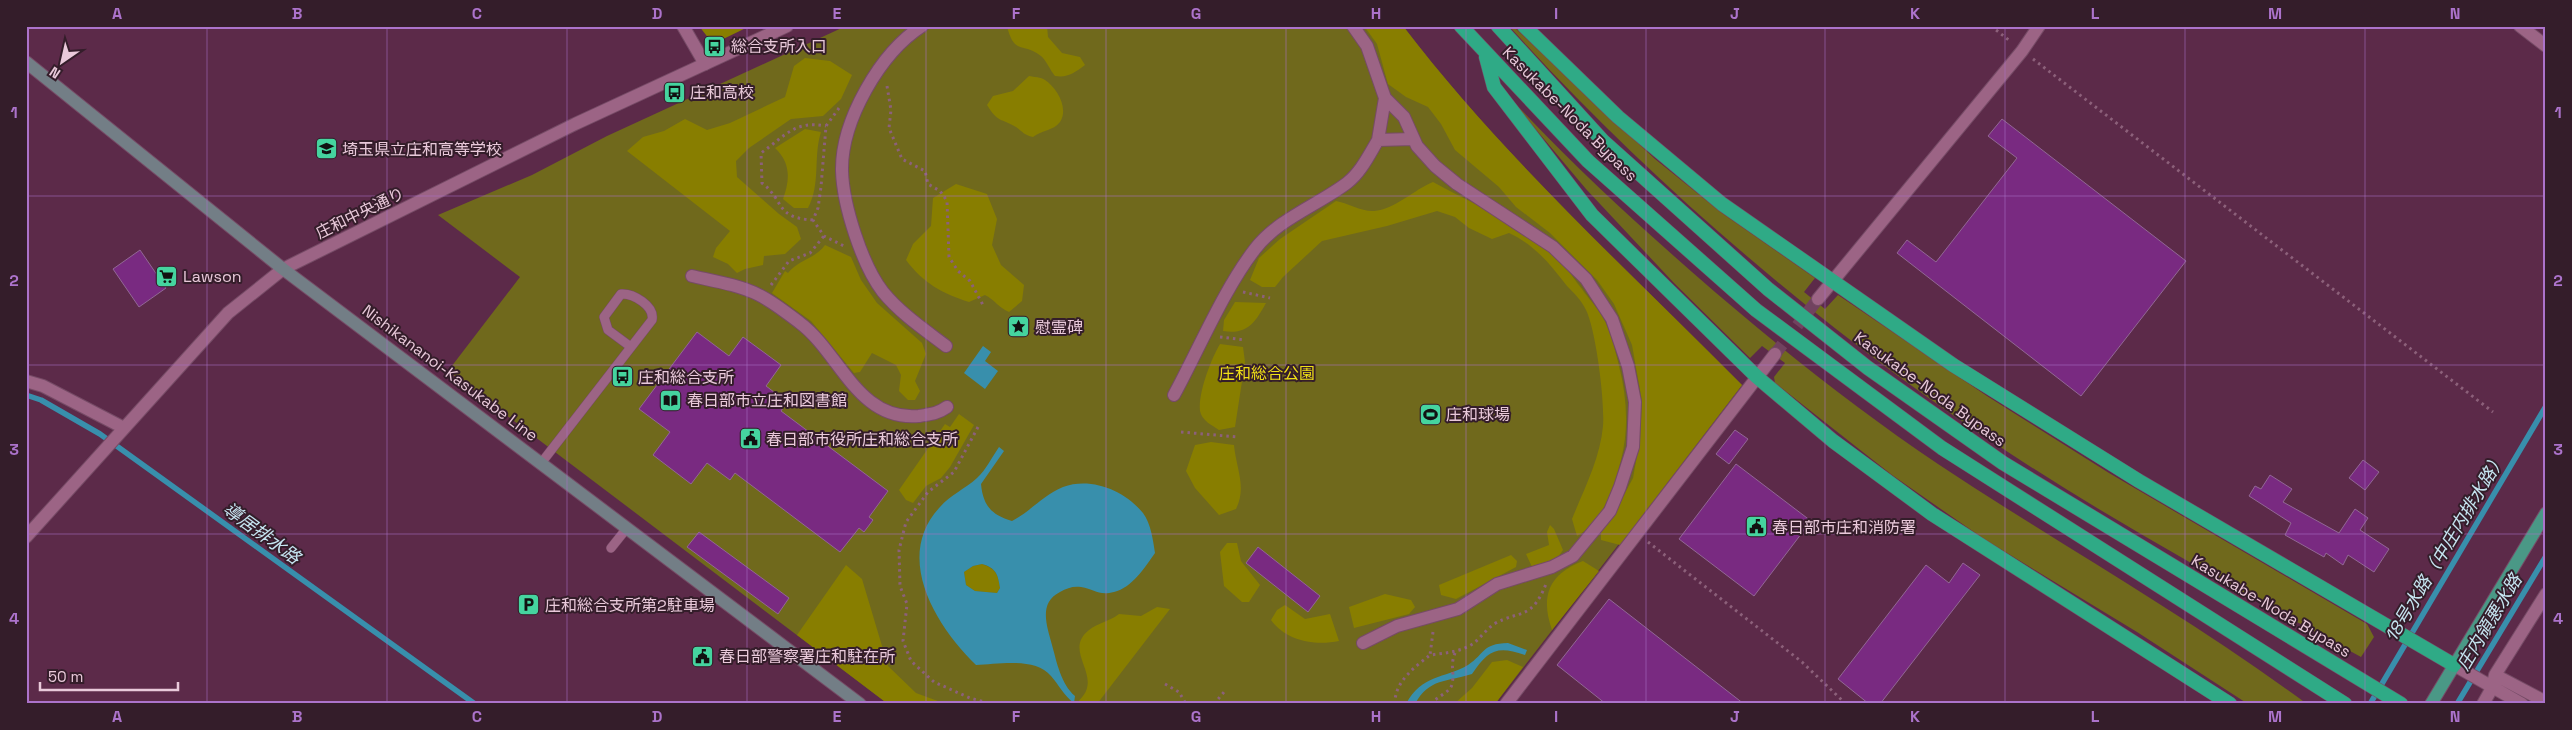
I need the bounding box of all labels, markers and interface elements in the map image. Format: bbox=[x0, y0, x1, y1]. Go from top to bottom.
text: A bbox=[112, 3, 122, 24]
text: B bbox=[292, 3, 302, 24]
text: C bbox=[472, 3, 482, 24]
text: D bbox=[652, 3, 662, 24]
text: E bbox=[833, 3, 842, 24]
text: F bbox=[1012, 3, 1021, 24]
text: G bbox=[1191, 3, 1201, 24]
text: H bbox=[1371, 3, 1381, 24]
text: I bbox=[1554, 3, 1558, 24]
text: J bbox=[1730, 3, 1740, 24]
text: K bbox=[1910, 3, 1920, 24]
text: L bbox=[2091, 3, 2100, 24]
text: M bbox=[2268, 3, 2282, 24]
text: N bbox=[2450, 3, 2460, 24]
bus stop icon: 総合支所入口 bbox=[703, 34, 727, 58]
place label: 総合支所入口 bbox=[731, 36, 827, 57]
north arrow bbox=[38, 38, 88, 88]
street label: Kasukabe-Noda Bypass bbox=[1498, 42, 1642, 186]
text: N bbox=[46, 63, 64, 83]
bus stop icon: 庄和高校 bbox=[662, 80, 686, 104]
place label: 庄和高校 bbox=[690, 82, 754, 103]
text: 1 bbox=[10, 102, 18, 123]
text: 1 bbox=[2554, 102, 2562, 123]
school or university icon: 埼玉県立庄和高等学校 bbox=[314, 137, 338, 161]
place label: 埼玉県立庄和高等学校 bbox=[342, 139, 502, 160]
street label: 庄和中央通り bbox=[312, 183, 408, 243]
supermarket icon: Lawson bbox=[155, 264, 179, 288]
place label: Lawson bbox=[183, 266, 242, 287]
text: 2 bbox=[9, 270, 19, 291]
text: 2 bbox=[2553, 270, 2563, 291]
street label: Nishikananoi-Kasukabe Line bbox=[358, 300, 542, 446]
place icon: 慰霊碑 bbox=[1007, 315, 1031, 339]
place label: 慰霊碑 bbox=[1035, 317, 1083, 338]
street label: Kasukabe-Noda Bypass bbox=[1850, 327, 2010, 451]
park label: 庄和総合公園 bbox=[1219, 363, 1315, 384]
bus stop icon: 庄和総合支所 bbox=[610, 365, 634, 389]
place label: 庄和総合支所 bbox=[638, 367, 734, 388]
library icon: 春日部市立庄和図書館 bbox=[659, 388, 683, 412]
place label: 春日部市立庄和図書館 bbox=[687, 390, 847, 411]
sports icon: 庄和球場 bbox=[1418, 402, 1442, 426]
place label: 庄和球場 bbox=[1446, 404, 1510, 425]
public building icon: 春日部市役所庄和総合支所 bbox=[738, 427, 762, 451]
place label: 春日部市役所庄和総合支所 bbox=[766, 429, 958, 450]
text: 3 bbox=[9, 439, 19, 460]
text: 3 bbox=[2553, 439, 2563, 460]
water label: 18号水路（中庄内排水路） bbox=[2379, 448, 2511, 646]
water label: 導居排水路 bbox=[219, 497, 307, 570]
public building icon: 春日部市庄和消防署 bbox=[1744, 515, 1768, 539]
place label: 春日部市庄和消防署 bbox=[1772, 517, 1916, 538]
street label: Kasukabe-Noda Bypass bbox=[2187, 550, 2355, 662]
water label: 庄内領悪水路 bbox=[2451, 568, 2528, 674]
parking icon: 庄和総合支所第2駐車場 bbox=[517, 593, 541, 617]
place label: 庄和総合支所第2駐車場 bbox=[545, 595, 715, 616]
text: 4 bbox=[9, 608, 19, 629]
text: 4 bbox=[2553, 608, 2563, 629]
public building icon: 春日部警察署庄和駐在所 bbox=[691, 644, 715, 668]
place label: 春日部警察署庄和駐在所 bbox=[719, 646, 895, 667]
scale bar bbox=[40, 660, 178, 692]
text: 50 m bbox=[48, 667, 83, 686]
text: A bbox=[112, 706, 122, 727]
text: B bbox=[292, 706, 302, 727]
text: C bbox=[472, 706, 482, 727]
text: D bbox=[652, 706, 662, 727]
text: E bbox=[833, 706, 842, 727]
text: F bbox=[1012, 706, 1021, 727]
text: G bbox=[1191, 706, 1201, 727]
text: H bbox=[1371, 706, 1381, 727]
text: I bbox=[1554, 706, 1558, 727]
text: J bbox=[1730, 706, 1740, 727]
text: K bbox=[1910, 706, 1920, 727]
text: L bbox=[2091, 706, 2100, 727]
text: M bbox=[2268, 706, 2282, 727]
text: N bbox=[2450, 706, 2460, 727]

